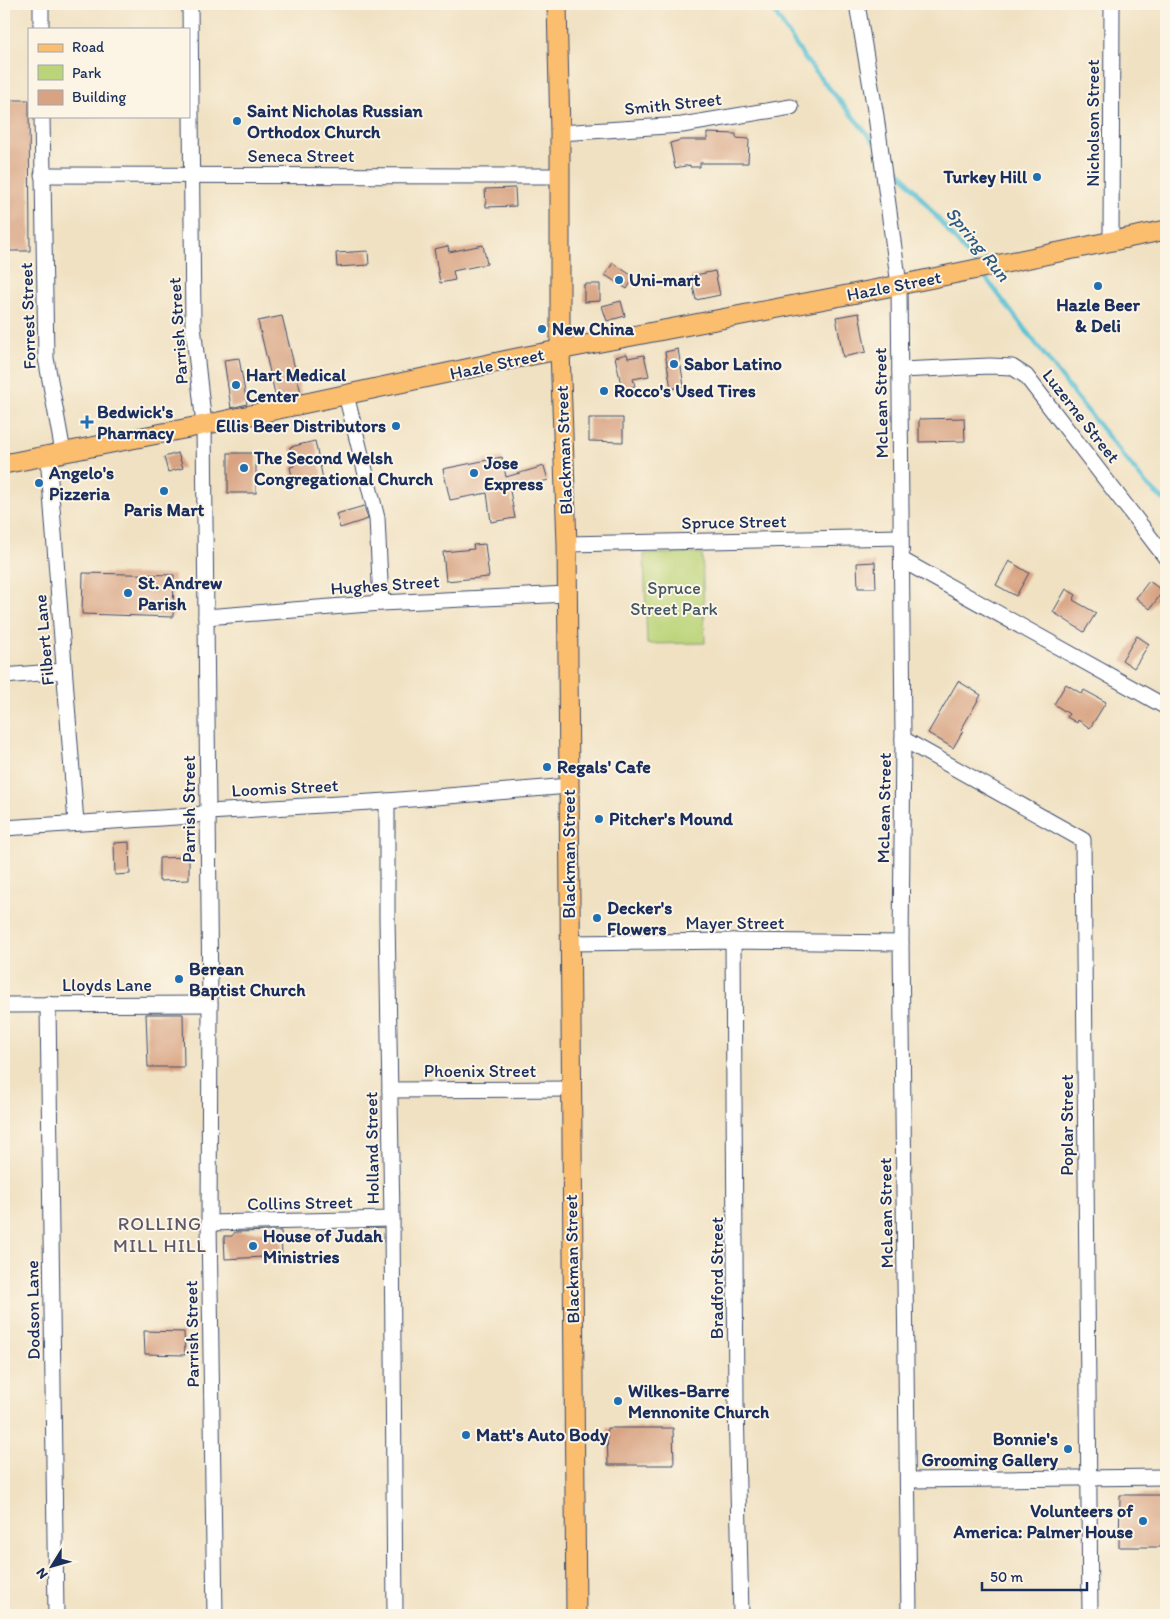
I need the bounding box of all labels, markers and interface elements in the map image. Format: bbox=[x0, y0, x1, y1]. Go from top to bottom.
legend bbox=[28, 28, 190, 118]
text: Road bbox=[72, 38, 105, 56]
street label: Nicholson Street bbox=[1082, 59, 1104, 187]
text: Park bbox=[72, 64, 102, 82]
text: Building bbox=[72, 88, 126, 106]
street label: Smith Street bbox=[623, 88, 723, 120]
place label: Saint Nicholas Russian Orthodox Church bbox=[247, 100, 424, 143]
marker: Saint Nicholas Russian Orthodox Church bbox=[231, 115, 243, 127]
street label: Seneca Street bbox=[248, 145, 355, 167]
place label: Turkey Hill bbox=[943, 166, 1028, 188]
marker: Turkey Hill bbox=[1031, 171, 1043, 183]
water label: Spring Run bbox=[941, 202, 1016, 287]
street label: Forrest Street bbox=[15, 262, 41, 370]
street label: Hazle Street bbox=[845, 266, 943, 306]
place label: Uni-mart bbox=[629, 269, 700, 291]
marker: Uni-mart bbox=[613, 274, 625, 286]
street label: Parrish Street bbox=[163, 276, 193, 385]
marker: Hazle Beer & Deli bbox=[1092, 280, 1104, 292]
place label: Hazle Beer & Deli bbox=[1056, 294, 1141, 337]
place label: New China bbox=[552, 318, 635, 340]
marker: New China bbox=[536, 323, 548, 335]
street label: Hazle Street bbox=[448, 343, 546, 385]
street label: McLean Street bbox=[869, 347, 893, 459]
place label: Sabor Latino bbox=[684, 353, 782, 375]
marker: Sabor Latino bbox=[668, 358, 680, 370]
place label: Hart Medical Center bbox=[246, 364, 347, 407]
street label: Luzerne Street bbox=[1038, 365, 1125, 468]
marker: Hart Medical Center bbox=[230, 379, 242, 391]
place label: Rocco's Used Tires bbox=[614, 380, 756, 402]
street label: Blackman Street bbox=[551, 385, 577, 515]
marker: Rocco's Used Tires bbox=[598, 385, 610, 397]
place label: Bedwick's Pharmacy bbox=[97, 401, 175, 444]
place label: Ellis Beer Distributors bbox=[216, 415, 386, 437]
marker: Bedwick's Pharmacy bbox=[81, 416, 93, 428]
marker: Ellis Beer Distributors bbox=[390, 420, 402, 432]
place label: The Second Welsh Congregational Church bbox=[253, 447, 434, 490]
place label: Jose Express bbox=[483, 452, 543, 495]
place label: Angelo's Pizzeria bbox=[48, 462, 114, 505]
marker: The Second Welsh Congregational Church bbox=[238, 462, 250, 474]
marker: Jose Express bbox=[468, 467, 480, 479]
marker: Angelo's Pizzeria bbox=[33, 477, 45, 489]
marker: Paris Mart bbox=[158, 485, 170, 497]
place label: Paris Mart bbox=[124, 499, 205, 521]
street label: Spruce Street bbox=[681, 510, 787, 534]
street label: Hughes Street bbox=[330, 570, 440, 600]
place label: St. Andrew Parish bbox=[138, 572, 223, 615]
park label: Spruce Street Park bbox=[630, 577, 718, 620]
marker: St. Andrew Parish bbox=[122, 587, 134, 599]
street label: Filbert Lane bbox=[29, 594, 59, 686]
street label: McLean Street bbox=[872, 752, 896, 864]
street label: Parrish Street bbox=[178, 755, 200, 863]
place label: Regals' Cafe bbox=[557, 756, 651, 778]
marker: Regals' Cafe bbox=[541, 761, 553, 773]
street label: Loomis Street bbox=[231, 774, 339, 802]
street label: Blackman Street bbox=[558, 789, 580, 919]
place label: Pitcher's Mound bbox=[609, 808, 734, 830]
marker: Pitcher's Mound bbox=[593, 813, 605, 825]
place label: Decker's Flowers bbox=[607, 897, 672, 940]
marker: Decker's Flowers bbox=[591, 912, 603, 924]
street label: Mayer Street bbox=[685, 912, 785, 934]
place label: Berean Baptist Church bbox=[189, 958, 306, 1001]
marker: Berean Baptist Church bbox=[173, 973, 185, 985]
street label: Lloyds Lane bbox=[62, 974, 152, 996]
street label: Phoenix Street bbox=[424, 1060, 536, 1082]
street label: Poplar Street bbox=[1056, 1074, 1078, 1176]
street label: Holland Street bbox=[360, 1091, 384, 1205]
street label: McLean Street bbox=[874, 1157, 898, 1269]
street label: Collins Street bbox=[247, 1191, 353, 1215]
street label: Blackman Street bbox=[560, 1194, 584, 1324]
district label: ROLLING MILL HILL bbox=[113, 1212, 207, 1257]
street label: Bradford Street bbox=[706, 1217, 728, 1339]
place label: House of Judah Ministries bbox=[263, 1225, 383, 1268]
marker: House of Judah Ministries bbox=[247, 1240, 259, 1252]
street label: Dodson Lane bbox=[21, 1260, 45, 1360]
street label: Parrish Street bbox=[180, 1280, 204, 1388]
place label: Wilkes-Barre Mennonite Church bbox=[628, 1380, 770, 1423]
marker: Wilkes-Barre Mennonite Church bbox=[612, 1395, 624, 1407]
place label: Matt's Auto Body bbox=[476, 1424, 609, 1446]
place label: Bonnie's Grooming Gallery bbox=[921, 1428, 1059, 1471]
marker: Matt's Auto Body bbox=[460, 1429, 472, 1441]
marker: Bonnie's Grooming Gallery bbox=[1062, 1443, 1074, 1455]
place label: Volunteers of America: Palmer House bbox=[953, 1500, 1134, 1543]
marker: Volunteers of America: Palmer House bbox=[1137, 1515, 1149, 1527]
north arrow bbox=[28, 1542, 78, 1592]
scale bar bbox=[982, 1559, 1088, 1591]
text: N bbox=[32, 1565, 52, 1582]
text: 50 m bbox=[990, 1568, 1023, 1586]

